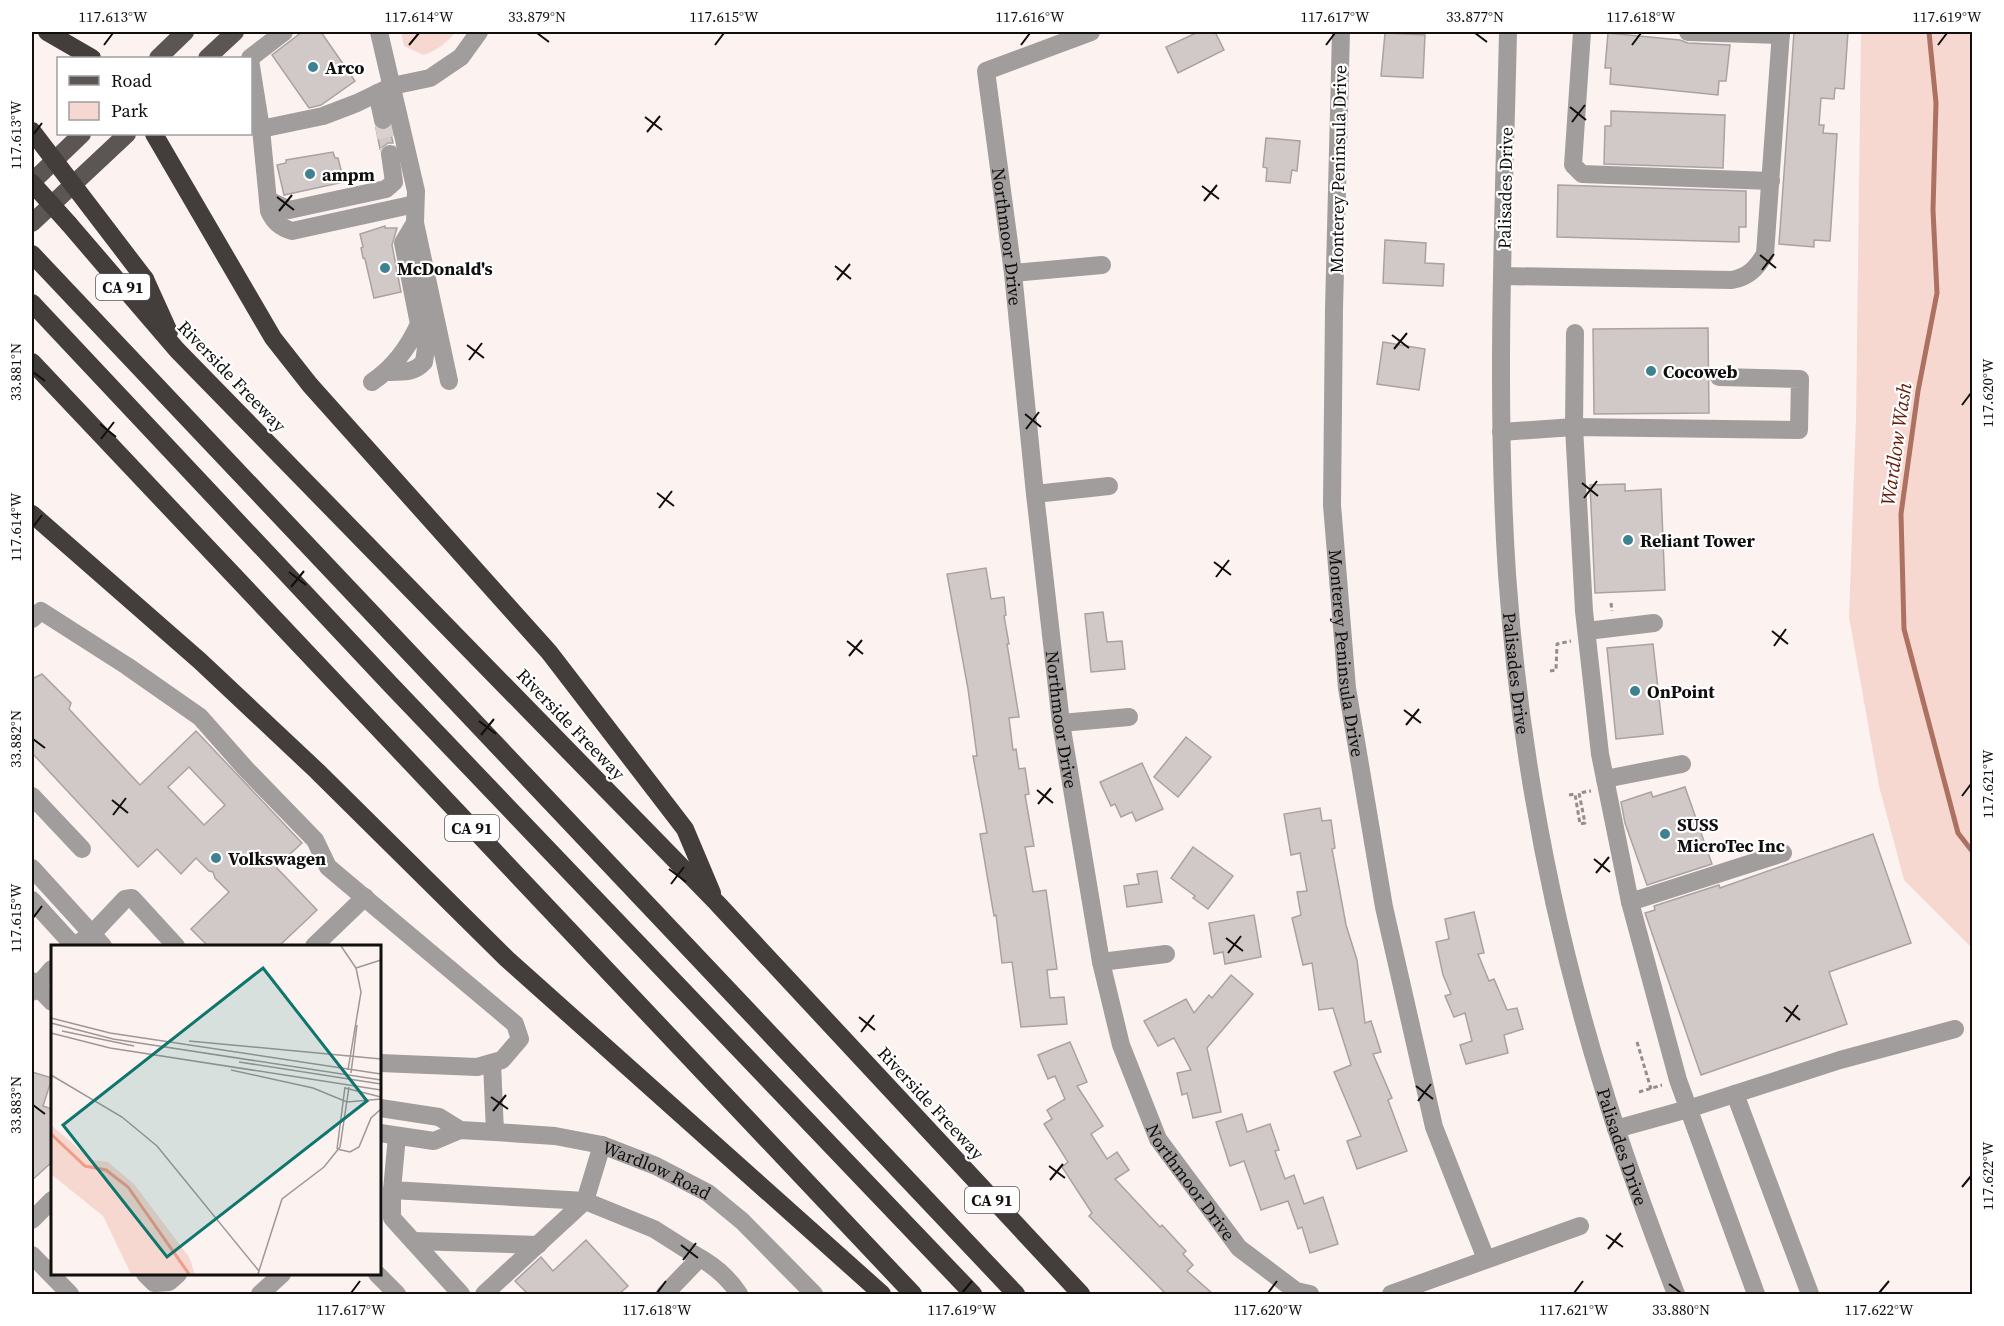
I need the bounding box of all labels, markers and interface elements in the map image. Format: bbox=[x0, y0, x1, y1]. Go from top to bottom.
text: 117.613°W bbox=[79, 6, 148, 27]
text: 117.614°W bbox=[385, 6, 454, 27]
text: 33.879°N bbox=[508, 6, 566, 27]
text: 117.615°W bbox=[690, 6, 759, 27]
text: 117.616°W bbox=[996, 6, 1065, 27]
text: 117.617°W bbox=[1301, 6, 1370, 27]
text: 33.877°N bbox=[1446, 6, 1504, 27]
text: 117.618°W bbox=[1607, 6, 1676, 27]
text: 117.619°W bbox=[1913, 6, 1982, 27]
place label: Arco bbox=[325, 55, 365, 80]
legend bbox=[57, 57, 252, 135]
marker: Arco bbox=[306, 60, 320, 74]
street label: Monterey Peninsula Drive bbox=[1324, 65, 1352, 273]
text: Road bbox=[111, 68, 152, 93]
text: Park bbox=[111, 98, 148, 123]
text: 117.613°W bbox=[5, 100, 26, 169]
street label: Palisades Drive bbox=[1491, 127, 1519, 249]
place label: ampm bbox=[322, 162, 375, 187]
street label: Northmoor Drive bbox=[987, 166, 1029, 307]
marker: ampm bbox=[303, 167, 317, 181]
place label: McDonald's bbox=[397, 256, 493, 281]
marker: McDonald's bbox=[378, 261, 392, 275]
road number: CA 91 bbox=[96, 274, 150, 300]
street label: Riverside Freeway bbox=[172, 315, 292, 438]
text: 33.881°N bbox=[5, 343, 26, 401]
text: 117.620°W bbox=[1977, 358, 1998, 427]
place label: Cocoweb bbox=[1663, 359, 1737, 384]
marker: Cocoweb bbox=[1644, 364, 1658, 378]
water label: Wardlow Wash bbox=[1874, 381, 1918, 507]
text: 117.614°W bbox=[5, 492, 26, 561]
place label: Reliant Tower bbox=[1640, 528, 1755, 553]
marker: Reliant Tower bbox=[1621, 533, 1635, 547]
street label: Monterey Peninsula Drive bbox=[1323, 548, 1371, 759]
street label: Palisades Drive bbox=[1498, 611, 1536, 736]
street label: Northmoor Drive bbox=[1040, 649, 1084, 790]
street label: Riverside Freeway bbox=[511, 663, 631, 786]
place label: OnPoint bbox=[1647, 679, 1715, 704]
marker: OnPoint bbox=[1628, 684, 1642, 698]
text: 33.882°N bbox=[5, 710, 26, 768]
text: 117.621°W bbox=[1977, 749, 1998, 818]
place label: SUSS MicroTec Inc bbox=[1677, 812, 1785, 858]
road number: CA 91 bbox=[445, 815, 499, 841]
marker: SUSS MicroTec Inc bbox=[1658, 827, 1672, 841]
place label: Volkswagen bbox=[228, 846, 326, 871]
marker: Volkswagen bbox=[209, 851, 223, 865]
text: 117.615°W bbox=[5, 883, 26, 952]
inset map bbox=[51, 945, 381, 1275]
street label: Riverside Freeway bbox=[872, 1041, 991, 1166]
text: 33.883°N bbox=[5, 1076, 26, 1134]
street label: Palisades Drive bbox=[1591, 1085, 1654, 1209]
street label: Northmoor Drive bbox=[1141, 1120, 1242, 1245]
street label: Wardlow Road bbox=[599, 1134, 716, 1205]
text: 117.622°W bbox=[1977, 1141, 1998, 1210]
road number: CA 91 bbox=[965, 1187, 1019, 1213]
text: 117.617°W bbox=[317, 1299, 386, 1320]
text: 117.618°W bbox=[623, 1299, 692, 1320]
text: 117.619°W bbox=[928, 1299, 997, 1320]
text: 117.620°W bbox=[1234, 1299, 1303, 1320]
text: 117.621°W bbox=[1540, 1299, 1609, 1320]
text: 33.880°N bbox=[1652, 1299, 1710, 1320]
text: 117.622°W bbox=[1845, 1299, 1914, 1320]

